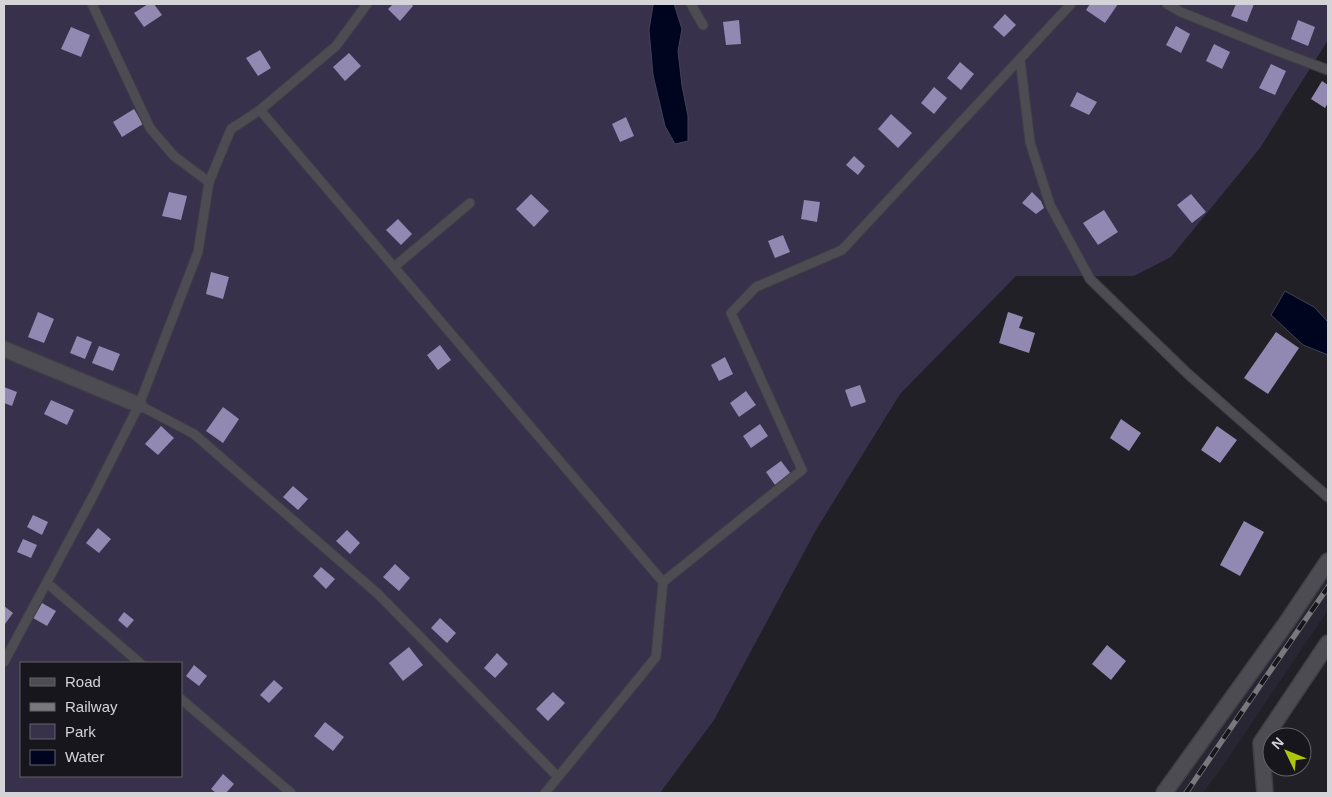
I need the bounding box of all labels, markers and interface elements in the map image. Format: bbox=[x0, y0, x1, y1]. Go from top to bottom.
legend bbox=[20, 662, 182, 777]
text: Road bbox=[65, 673, 101, 690]
text: Railway bbox=[65, 698, 118, 715]
text: Park bbox=[65, 723, 96, 740]
north arrow bbox=[1262, 727, 1312, 777]
text: N bbox=[1268, 734, 1287, 752]
text: Water bbox=[65, 748, 104, 765]

